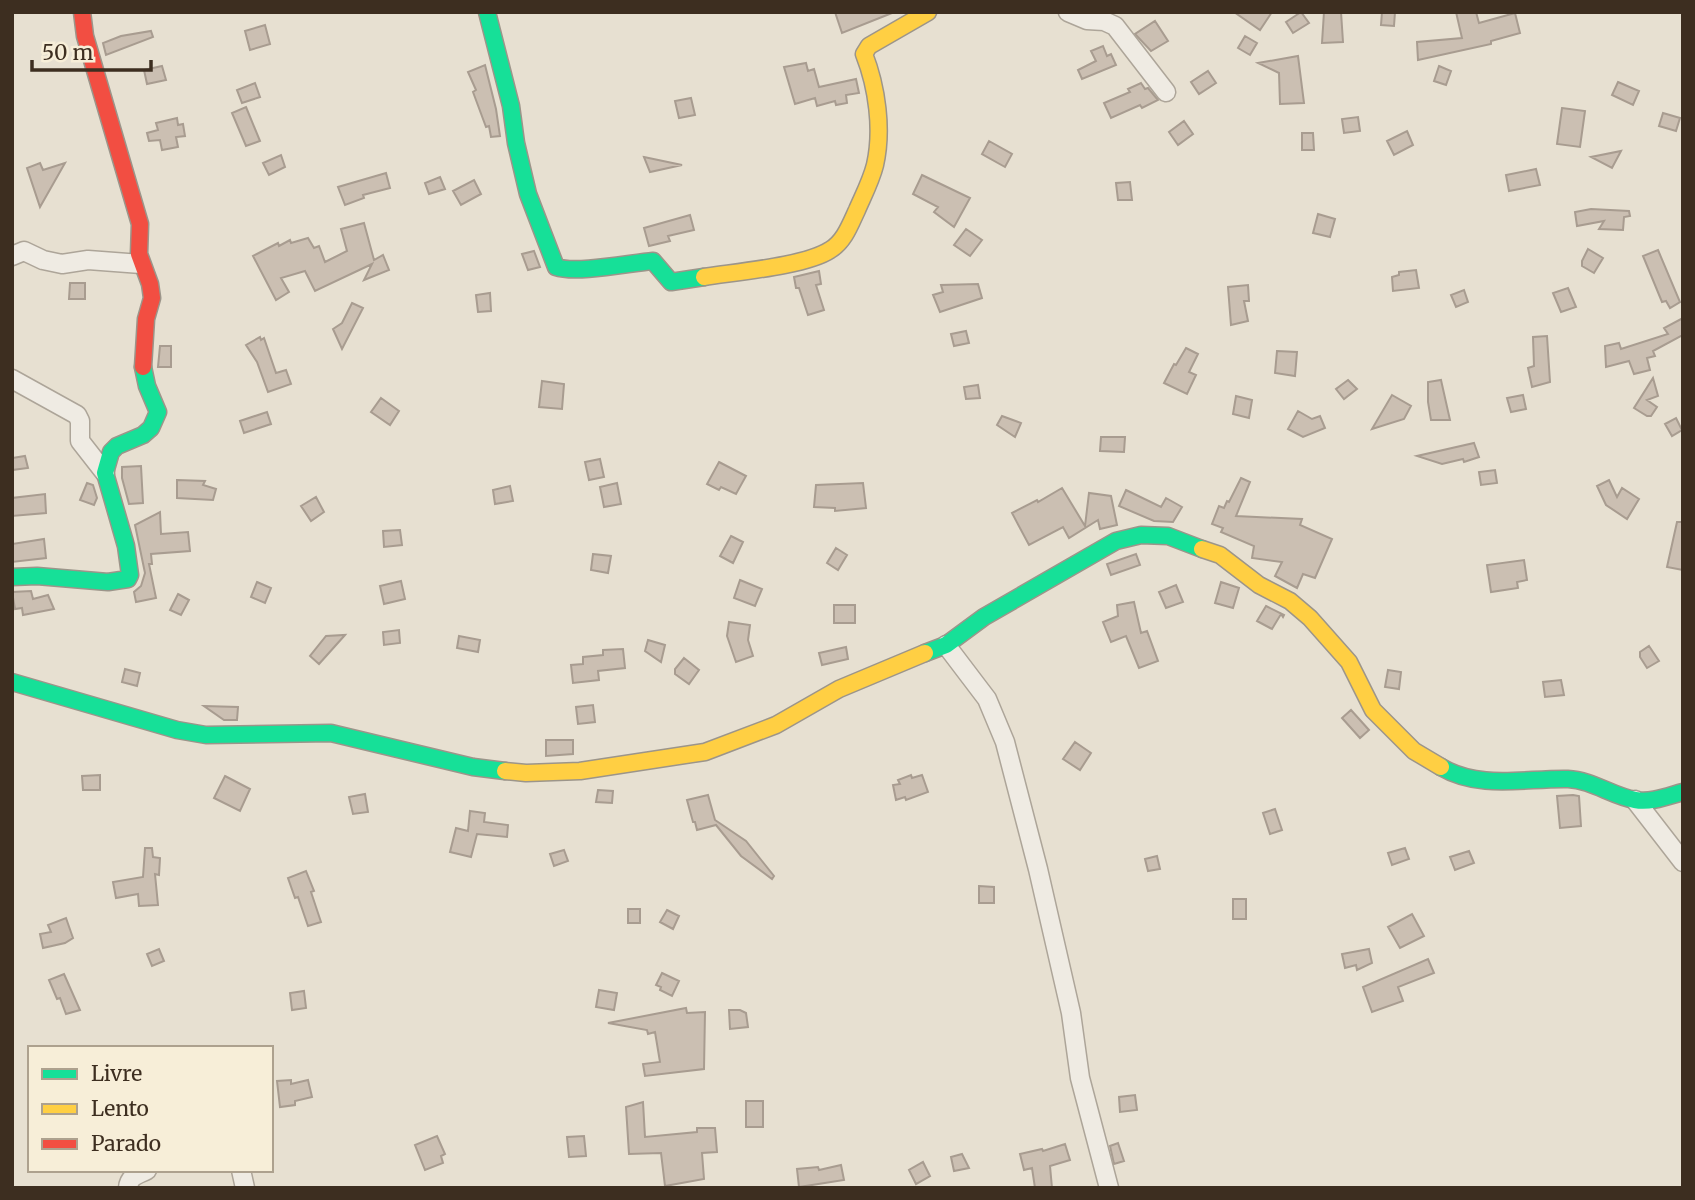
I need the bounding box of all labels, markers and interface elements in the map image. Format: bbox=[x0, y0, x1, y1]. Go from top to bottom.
scale bar bbox=[32, 28, 150, 72]
text: 50 m bbox=[42, 39, 93, 66]
legend bbox=[28, 1046, 273, 1172]
text: Livre bbox=[91, 1060, 142, 1087]
text: Lento bbox=[91, 1095, 149, 1122]
text: Parado bbox=[91, 1130, 161, 1157]

